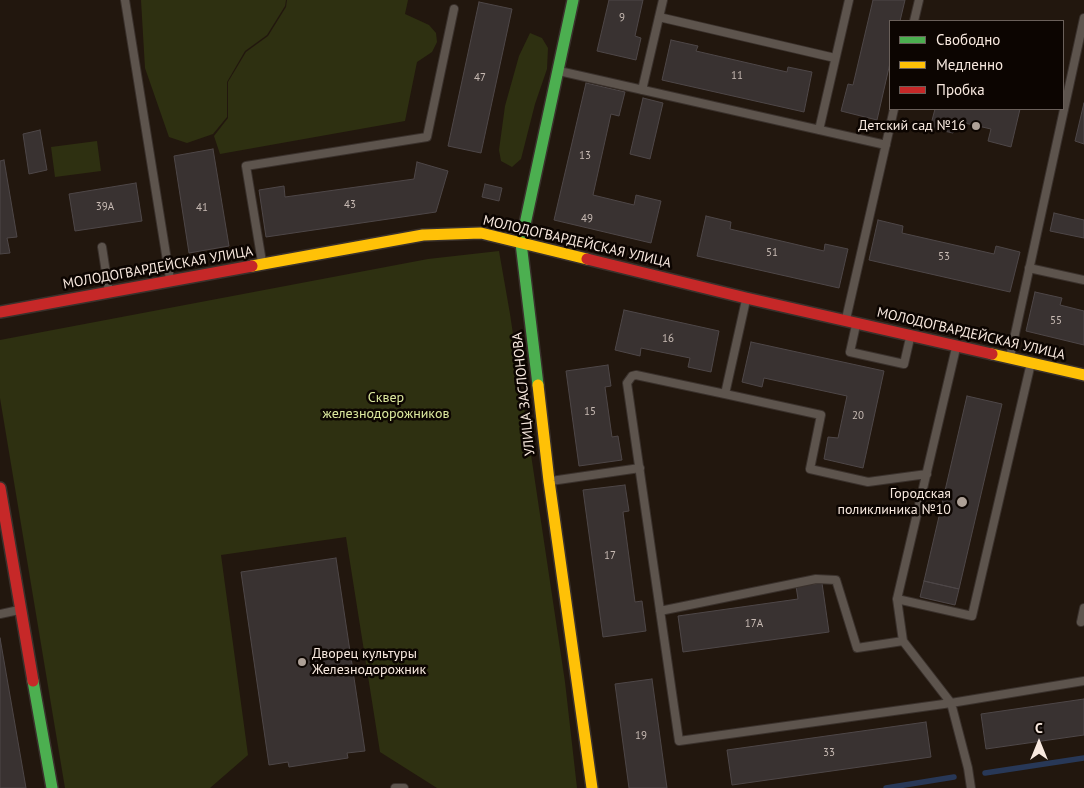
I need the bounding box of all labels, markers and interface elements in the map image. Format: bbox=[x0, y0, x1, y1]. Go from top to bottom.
house number: 9 bbox=[619, 11, 625, 25]
legend bbox=[889, 20, 1064, 110]
text: Свободно bbox=[936, 30, 1000, 49]
text: Медленно bbox=[936, 55, 1003, 74]
house number: 11 bbox=[731, 69, 743, 83]
house number: 47 bbox=[474, 71, 486, 85]
text: Пробка bbox=[936, 80, 985, 99]
place label: Детский сад №16 bbox=[858, 118, 966, 134]
marker: Детский сад №16 bbox=[970, 120, 982, 132]
house number: 13 bbox=[579, 149, 591, 163]
house number: 43 bbox=[344, 198, 356, 212]
house number: 39А bbox=[96, 200, 114, 214]
house number: 41 bbox=[196, 201, 208, 215]
street label: МОЛОДОГВАРДЕЙСКАЯ УЛИЦА bbox=[481, 212, 673, 272]
house number: 49 bbox=[581, 212, 593, 226]
street label: МОЛОДОГВАРДЕЙСКАЯ УЛИЦА bbox=[62, 243, 254, 293]
house number: 51 bbox=[766, 246, 778, 260]
house number: 53 bbox=[938, 250, 950, 264]
street label: МОЛОДОГВАРДЕЙСКАЯ УЛИЦА bbox=[875, 304, 1067, 364]
house number: 55 bbox=[1050, 314, 1062, 328]
street label: УЛИЦА ЗАСЛОНОВА bbox=[509, 331, 539, 457]
house number: 16 bbox=[662, 332, 674, 346]
park label: Сквер железнодорожников bbox=[323, 390, 449, 422]
house number: 15 bbox=[584, 405, 596, 419]
house number: 20 bbox=[852, 409, 864, 423]
place label: Городская поликлиника №10 bbox=[837, 486, 951, 518]
marker: Городская поликлиника №10 bbox=[955, 495, 969, 509]
house number: 17 bbox=[604, 549, 616, 563]
house number: 17А bbox=[745, 617, 763, 631]
place label: Дворец культуры Железнодорожник bbox=[312, 646, 426, 679]
marker: Дворец культуры Железнодорожник bbox=[296, 656, 308, 668]
north arrow bbox=[1014, 718, 1064, 768]
text: С bbox=[1035, 719, 1043, 737]
house number: 19 bbox=[635, 729, 647, 743]
house number: 33 bbox=[823, 746, 835, 760]

